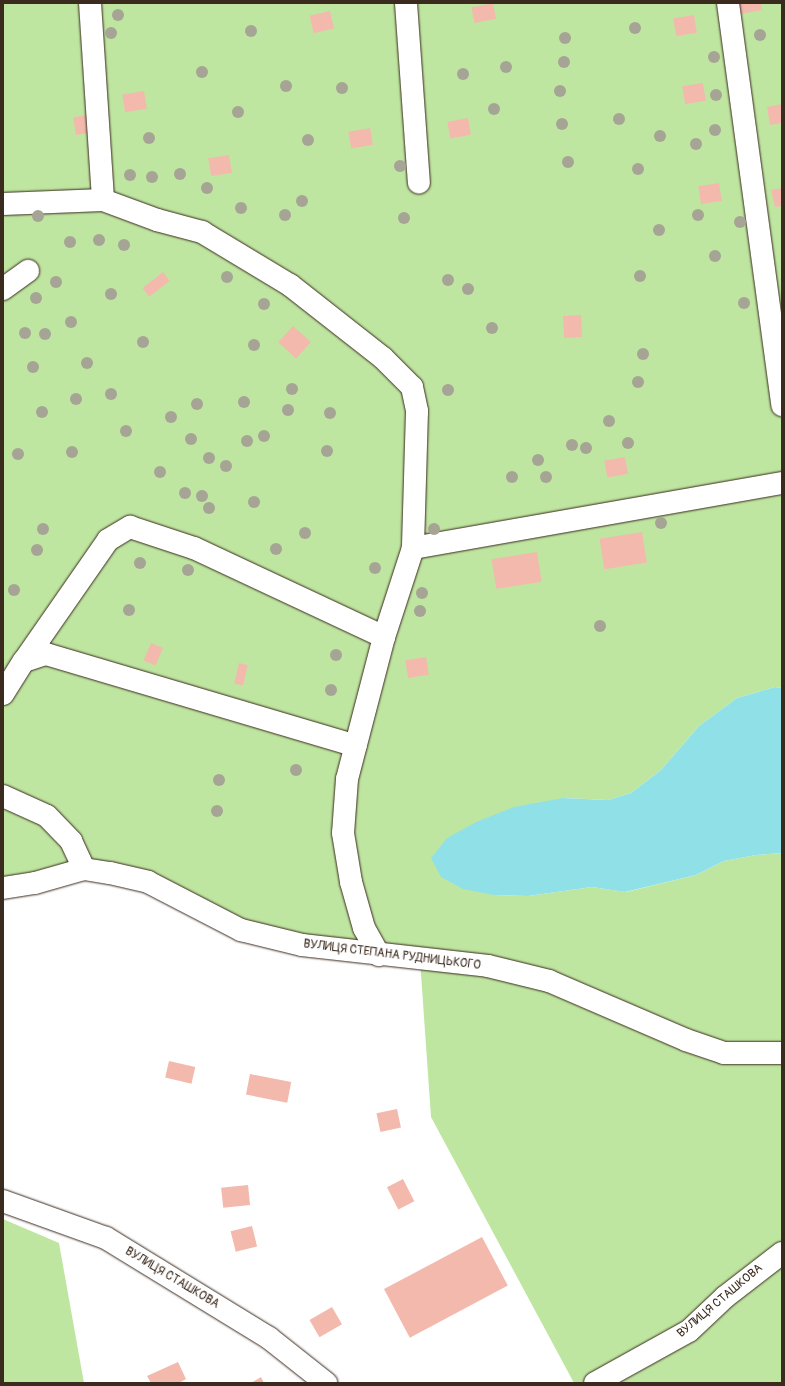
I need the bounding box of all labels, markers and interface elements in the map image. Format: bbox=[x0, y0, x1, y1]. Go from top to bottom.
street label: ВУЛИЦЯ СТЕПАНА РУДНИЦЬКОГО bbox=[303, 937, 481, 973]
street label: ВУЛИЦЯ СТАШКОВА bbox=[122, 1244, 222, 1312]
street label: ВУЛИЦЯ СТАШКОВА bbox=[674, 1261, 766, 1341]

